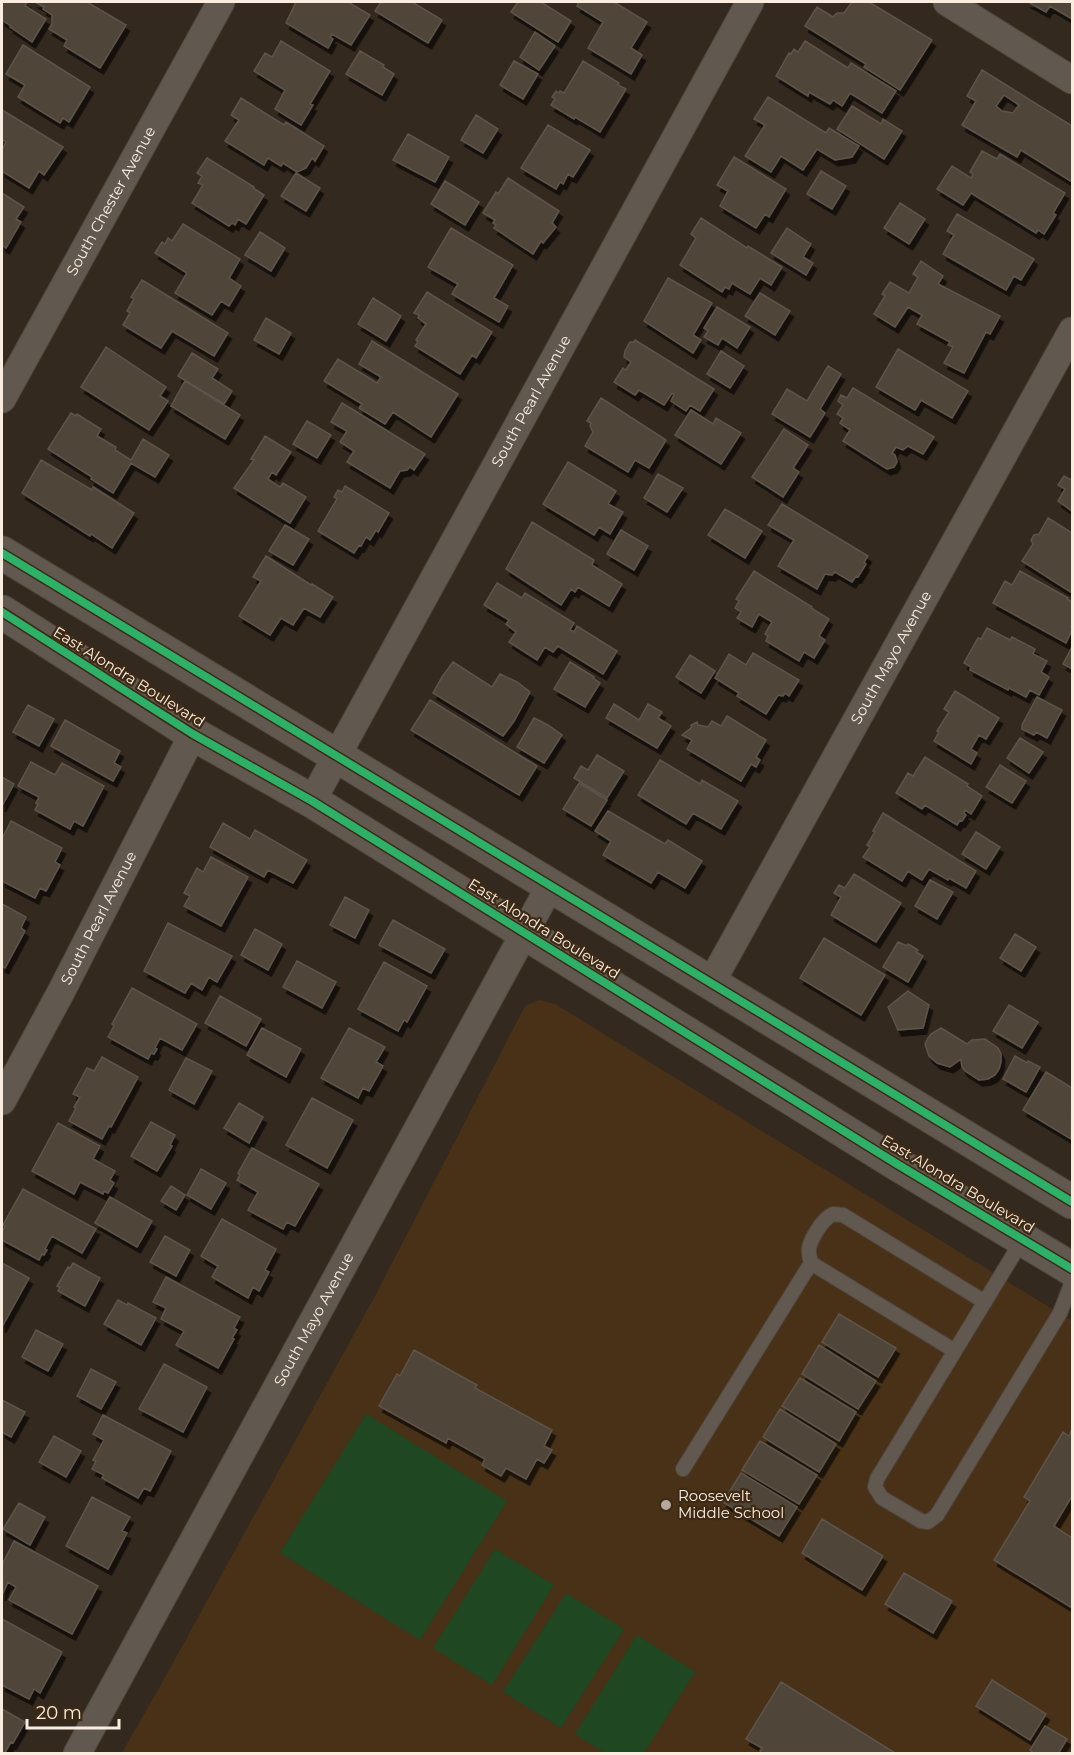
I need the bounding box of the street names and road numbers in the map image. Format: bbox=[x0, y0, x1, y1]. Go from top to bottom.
street label: South Chester Avenue bbox=[62, 123, 160, 279]
street label: South Pearl Avenue bbox=[487, 332, 575, 470]
street label: South Mayo Avenue bbox=[846, 587, 935, 727]
street label: East Alondra Boulevard bbox=[50, 622, 209, 731]
street label: South Pearl Avenue bbox=[56, 848, 140, 988]
street label: East Alondra Boulevard bbox=[465, 874, 624, 983]
street label: East Alondra Boulevard bbox=[878, 1130, 1038, 1237]
street label: South Mayo Avenue bbox=[269, 1249, 358, 1389]

